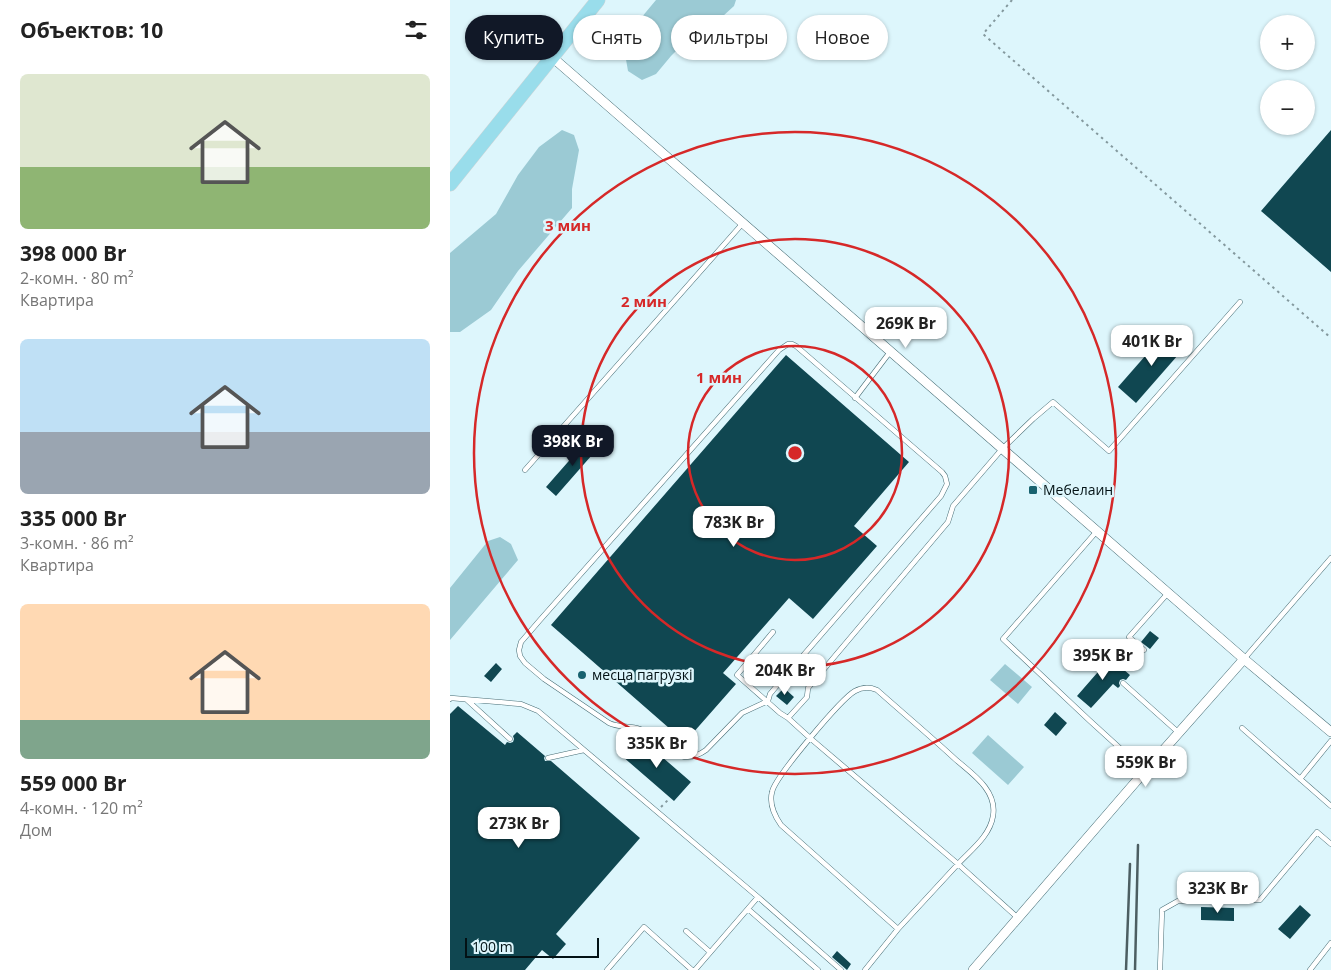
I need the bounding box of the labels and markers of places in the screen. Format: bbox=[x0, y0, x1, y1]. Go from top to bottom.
pin: 269K Br bbox=[860, 306, 952, 349]
pin: 401K Br bbox=[1106, 324, 1198, 367]
pin: 398K Br bbox=[527, 424, 619, 467]
centre of rings bbox=[786, 444, 804, 462]
place label: Мебелаин bbox=[1043, 480, 1113, 499]
marker: Мебелаин bbox=[1027, 484, 1039, 496]
pin: 783K Br bbox=[688, 506, 780, 548]
pin: 395K Br bbox=[1057, 638, 1149, 681]
pin: 204K Br bbox=[739, 654, 831, 696]
place label: месца пагрузкі bbox=[592, 665, 693, 684]
marker: месца пагрузкі bbox=[576, 669, 588, 681]
pin: 335K Br bbox=[611, 726, 703, 769]
pin: 559K Br bbox=[1100, 746, 1192, 788]
pin: 273K Br bbox=[473, 806, 565, 849]
pin: 323K Br bbox=[1172, 872, 1264, 914]

